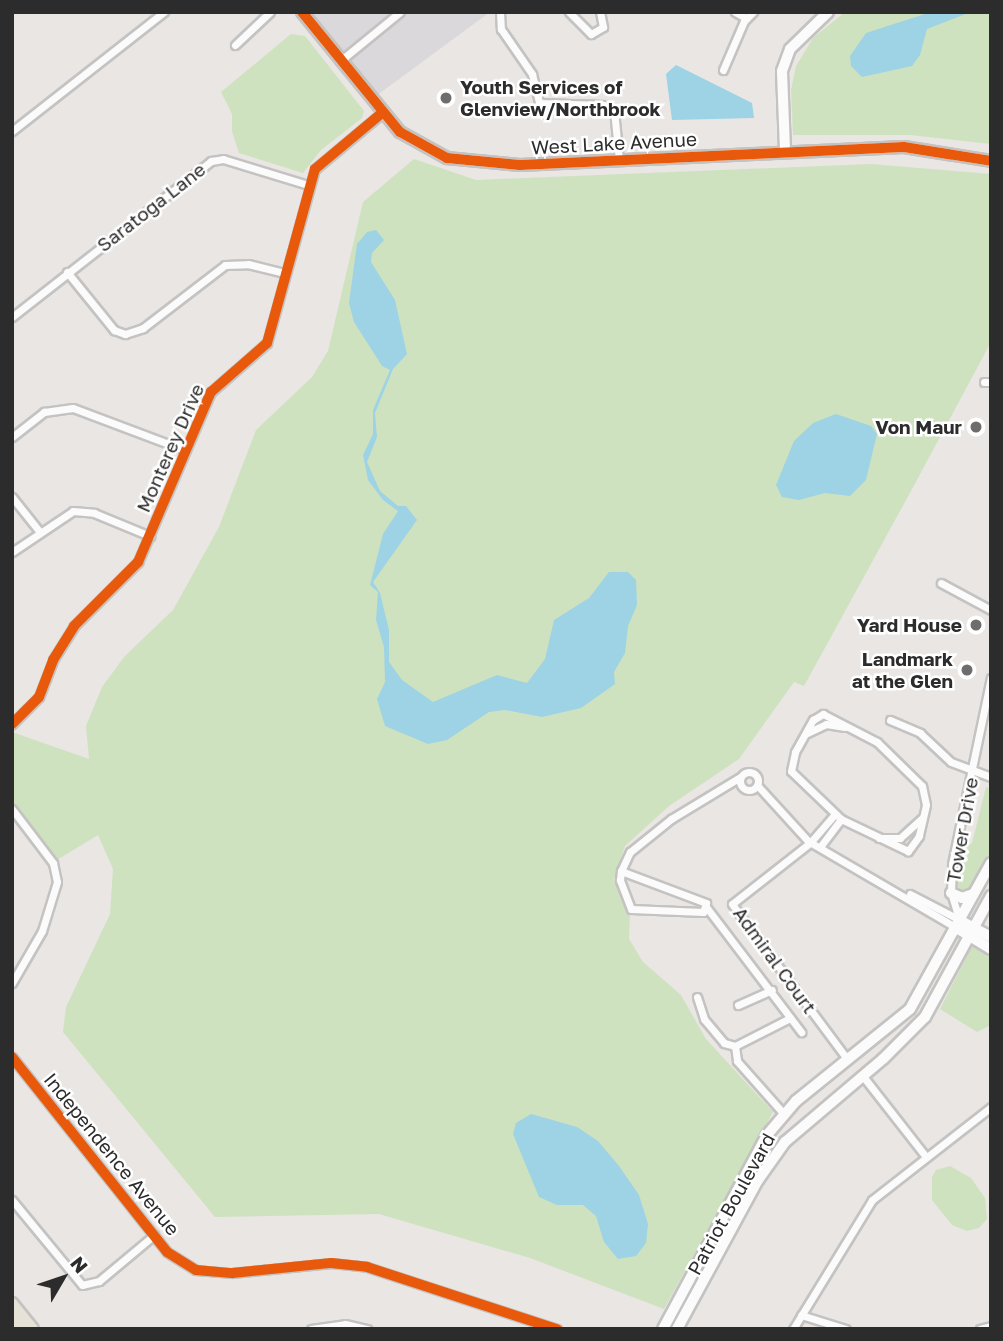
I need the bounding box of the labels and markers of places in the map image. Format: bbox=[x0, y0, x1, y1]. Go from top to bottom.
place label: Youth Services of Glenview/Northbrook bbox=[460, 76, 661, 120]
marker: Youth Services of Glenview/Northbrook bbox=[438, 90, 454, 106]
place label: Von Maur bbox=[875, 416, 962, 438]
marker: Von Maur bbox=[968, 419, 984, 435]
place label: Yard House bbox=[857, 614, 962, 636]
marker: Yard House bbox=[968, 617, 984, 633]
place label: Landmark at the Glen bbox=[852, 648, 953, 692]
marker: Landmark at the Glen bbox=[959, 662, 975, 678]

